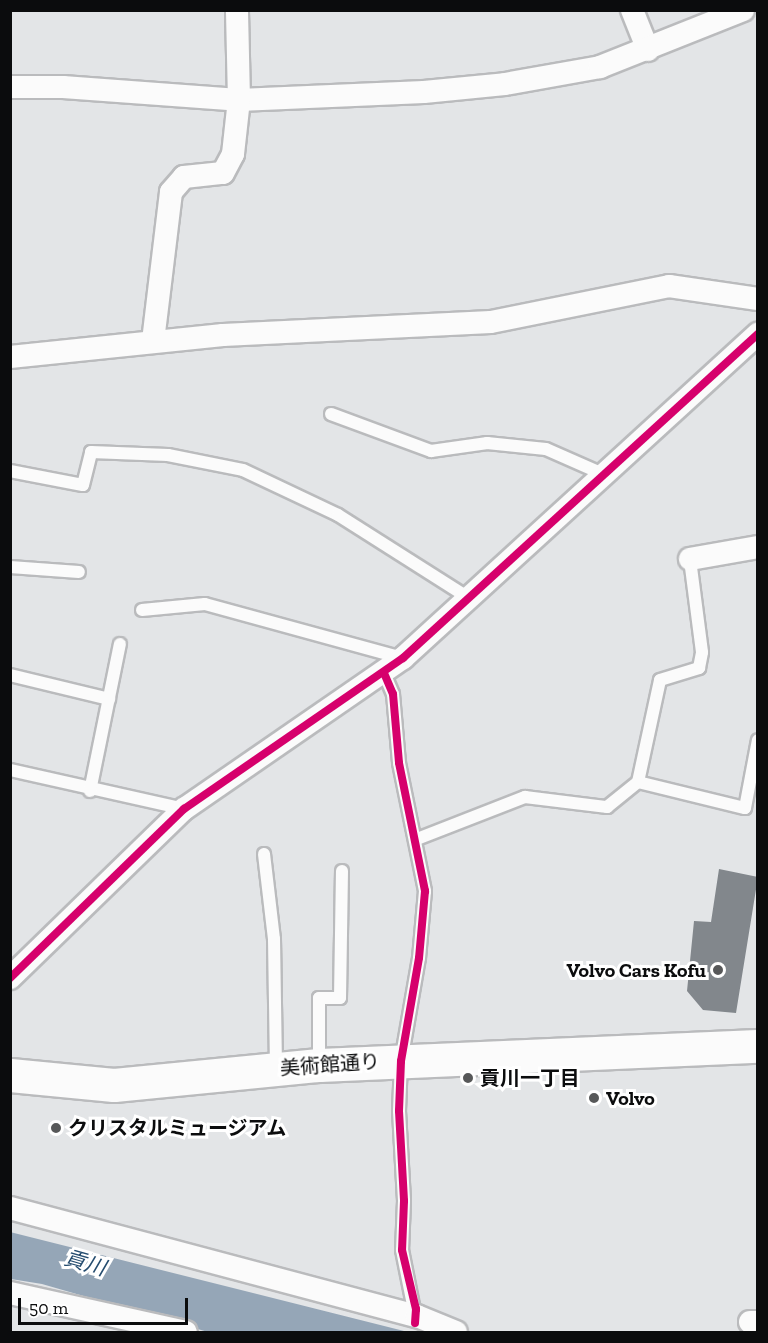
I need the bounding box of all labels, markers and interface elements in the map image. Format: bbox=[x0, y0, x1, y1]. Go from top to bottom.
place label: Volvo Cars Kofu bbox=[566, 958, 706, 982]
marker: Volvo Cars Kofu bbox=[711, 963, 725, 977]
street label: 美術館通り bbox=[279, 1050, 381, 1080]
place label: 貢川一丁目 bbox=[480, 1066, 580, 1090]
marker: 貢川一丁目 bbox=[461, 1071, 475, 1085]
place label: Volvo bbox=[606, 1086, 655, 1110]
marker: Volvo bbox=[587, 1091, 601, 1105]
place label: クリスタルミュージアム bbox=[68, 1116, 288, 1140]
marker: クリスタルミュージアム bbox=[49, 1121, 63, 1135]
water label: 貢川 bbox=[61, 1245, 109, 1281]
scale bar bbox=[21, 1286, 190, 1324]
text: 50 m bbox=[29, 1297, 68, 1319]

